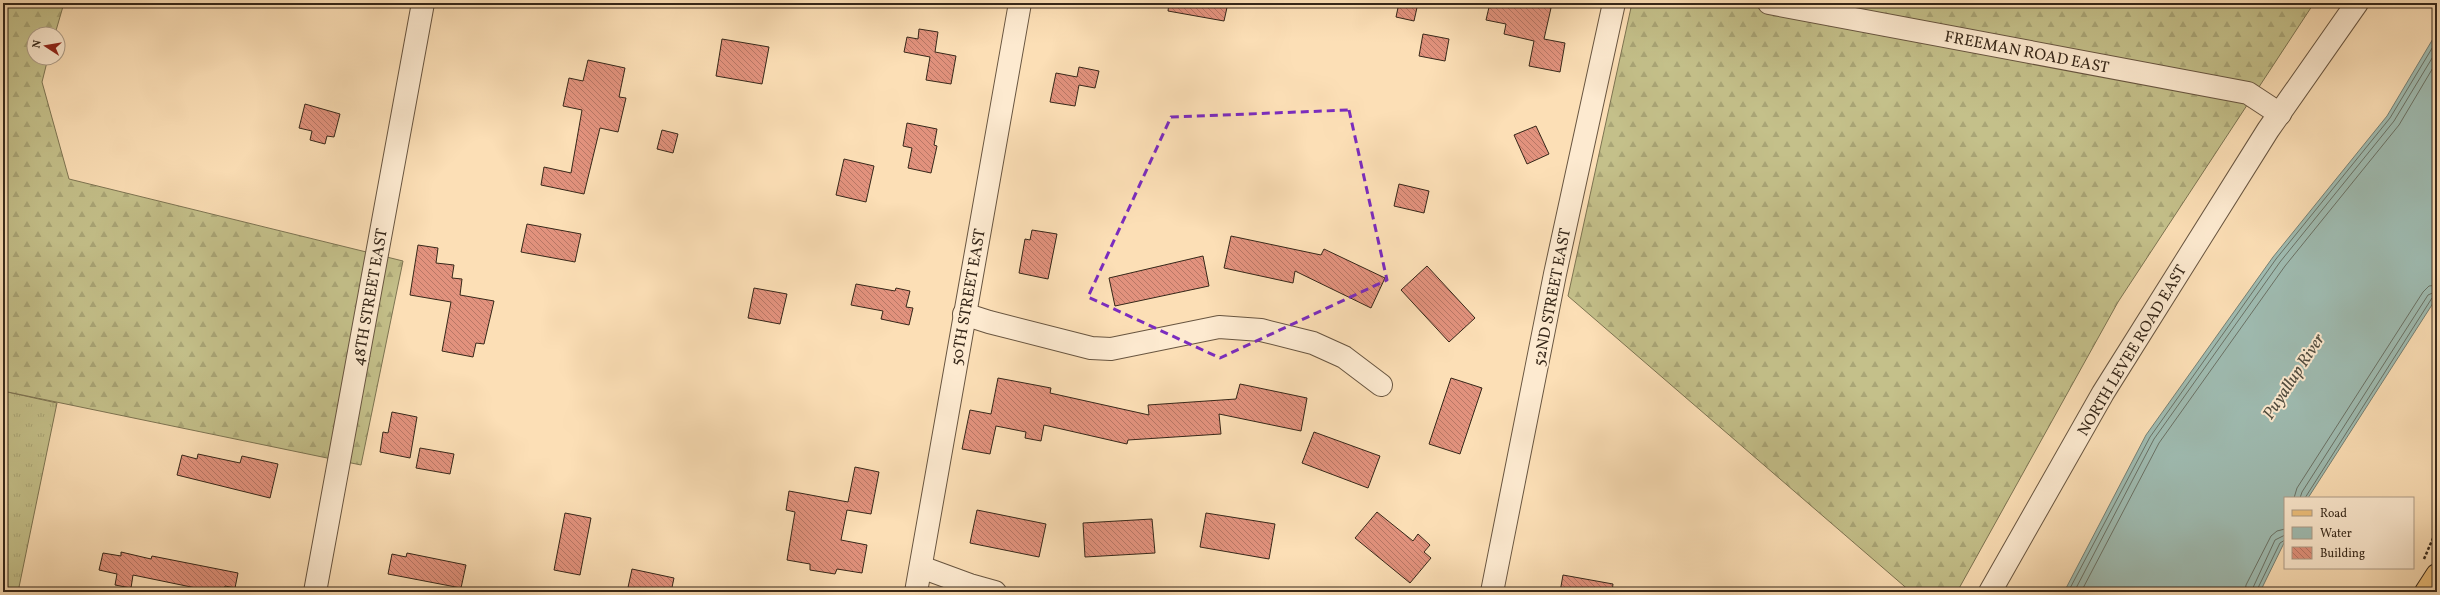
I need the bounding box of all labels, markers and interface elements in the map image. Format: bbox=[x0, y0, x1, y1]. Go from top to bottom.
north arrow bbox=[26, 26, 66, 66]
street label: FREEMAN ROAD EAST bbox=[1942, 26, 2111, 80]
text: N bbox=[30, 39, 46, 50]
street label: 52ND STREET EAST bbox=[1529, 226, 1577, 368]
street label: 48TH STREET EAST bbox=[348, 227, 394, 368]
street label: 50TH STREET EAST bbox=[946, 227, 992, 367]
street label: NORTH LEVEE ROAD EAST bbox=[2073, 261, 2193, 441]
water label: Puyallup River bbox=[2258, 329, 2331, 424]
legend bbox=[2284, 497, 2414, 569]
text: Road bbox=[2320, 506, 2347, 522]
text: Water bbox=[2320, 526, 2352, 542]
text: Building bbox=[2320, 546, 2365, 562]

